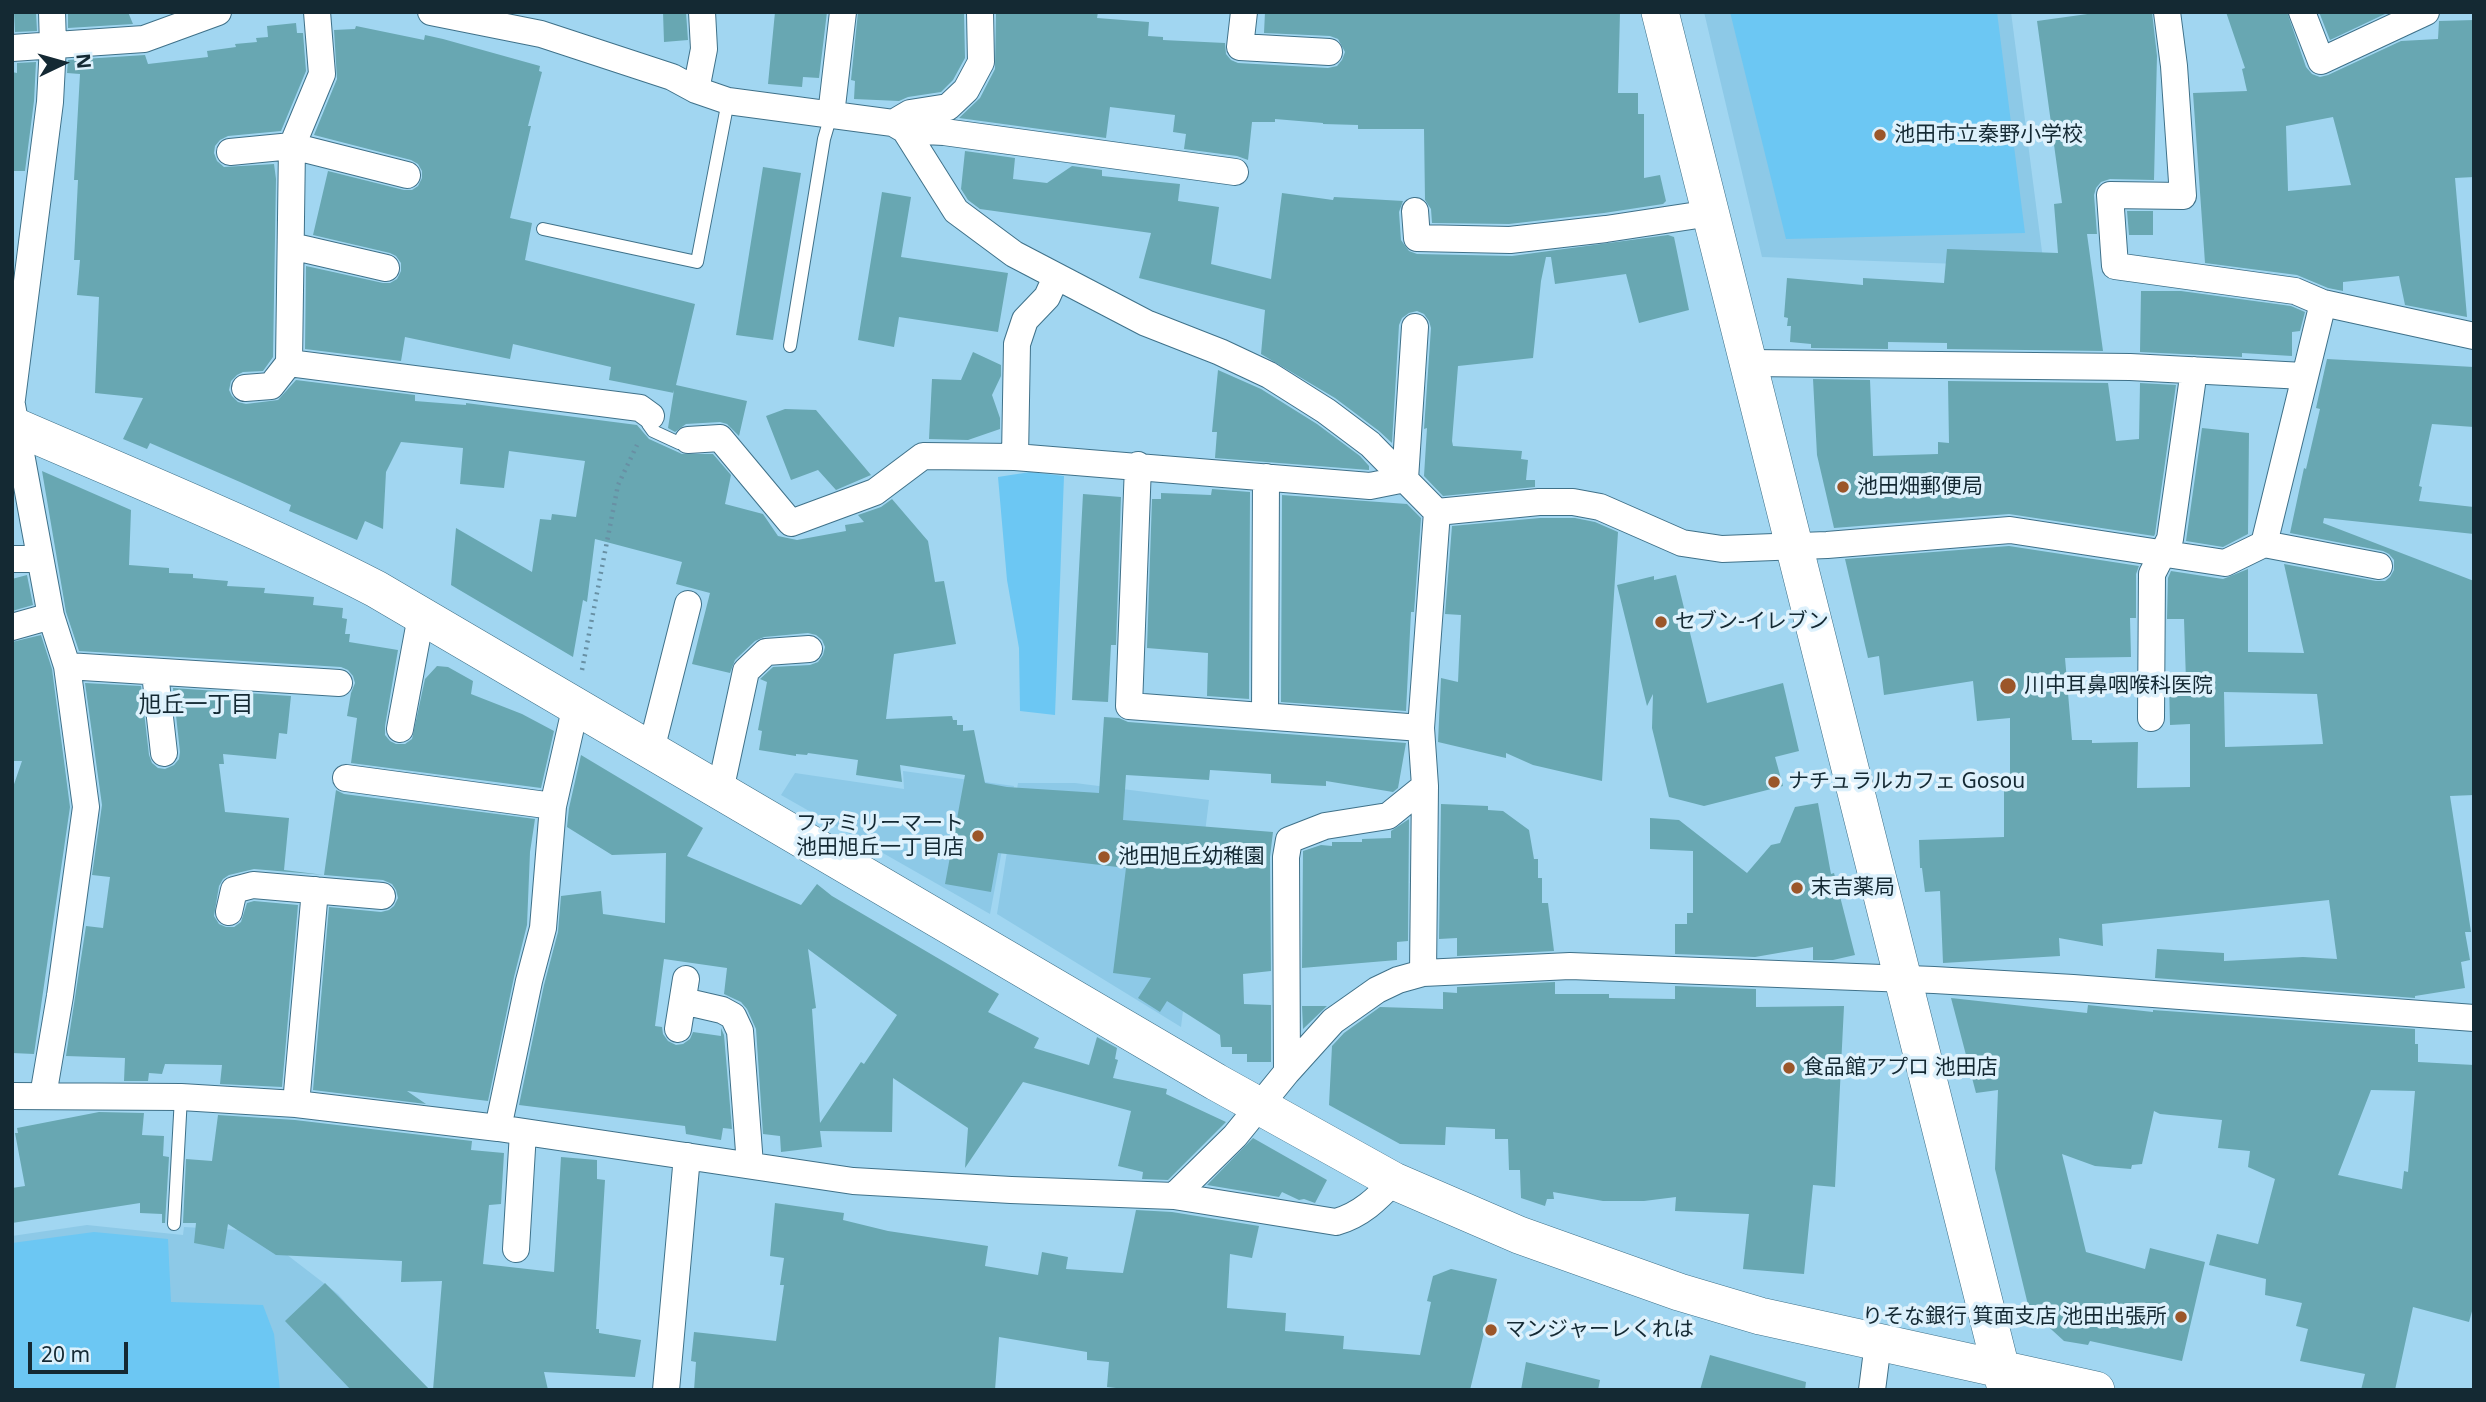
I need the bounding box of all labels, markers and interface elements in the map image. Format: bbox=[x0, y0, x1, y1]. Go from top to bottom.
north arrow bbox=[28, 28, 98, 98]
text: N bbox=[70, 52, 98, 70]
place label: 池田市立秦野小学校 bbox=[1894, 122, 2083, 148]
marker: 池田市立秦野小学校 bbox=[1872, 127, 1888, 143]
place label: 池田畑郵便局 bbox=[1857, 474, 1983, 500]
marker: 池田畑郵便局 bbox=[1835, 479, 1851, 495]
place label: セブン-イレブン bbox=[1675, 609, 1829, 635]
marker: セブン-イレブン bbox=[1653, 614, 1669, 630]
place label: 川中耳鼻咽喉科医院 bbox=[2024, 673, 2213, 699]
marker: 川中耳鼻咽喉科医院 bbox=[1998, 676, 2018, 696]
district label: 旭丘一丁目 bbox=[139, 691, 253, 719]
place label: ナチュラルカフェ Gosou bbox=[1788, 769, 2025, 795]
marker: ナチュラルカフェ Gosou bbox=[1766, 774, 1782, 790]
place label: ファミリーマート 池田旭丘一丁目店 bbox=[796, 811, 964, 861]
marker: ファミリーマート 池田旭丘一丁目店 bbox=[970, 828, 986, 844]
place label: 池田旭丘幼稚園 bbox=[1118, 844, 1265, 870]
marker: 池田旭丘幼稚園 bbox=[1096, 849, 1112, 865]
place label: 末吉薬局 bbox=[1811, 875, 1895, 901]
marker: 末吉薬局 bbox=[1789, 880, 1805, 896]
place label: 食品館アプロ 池田店 bbox=[1803, 1055, 1997, 1081]
marker: 食品館アプロ 池田店 bbox=[1781, 1060, 1797, 1076]
place label: りそな銀行 箕面支店 池田出張所 bbox=[1862, 1304, 2167, 1330]
marker: りそな銀行 箕面支店 池田出張所 bbox=[2173, 1309, 2189, 1325]
place label: マンジャーレくれは bbox=[1505, 1317, 1694, 1343]
marker: マンジャーレくれは bbox=[1483, 1322, 1499, 1338]
scale bar bbox=[32, 1328, 131, 1372]
text: 20 m bbox=[41, 1340, 90, 1368]

